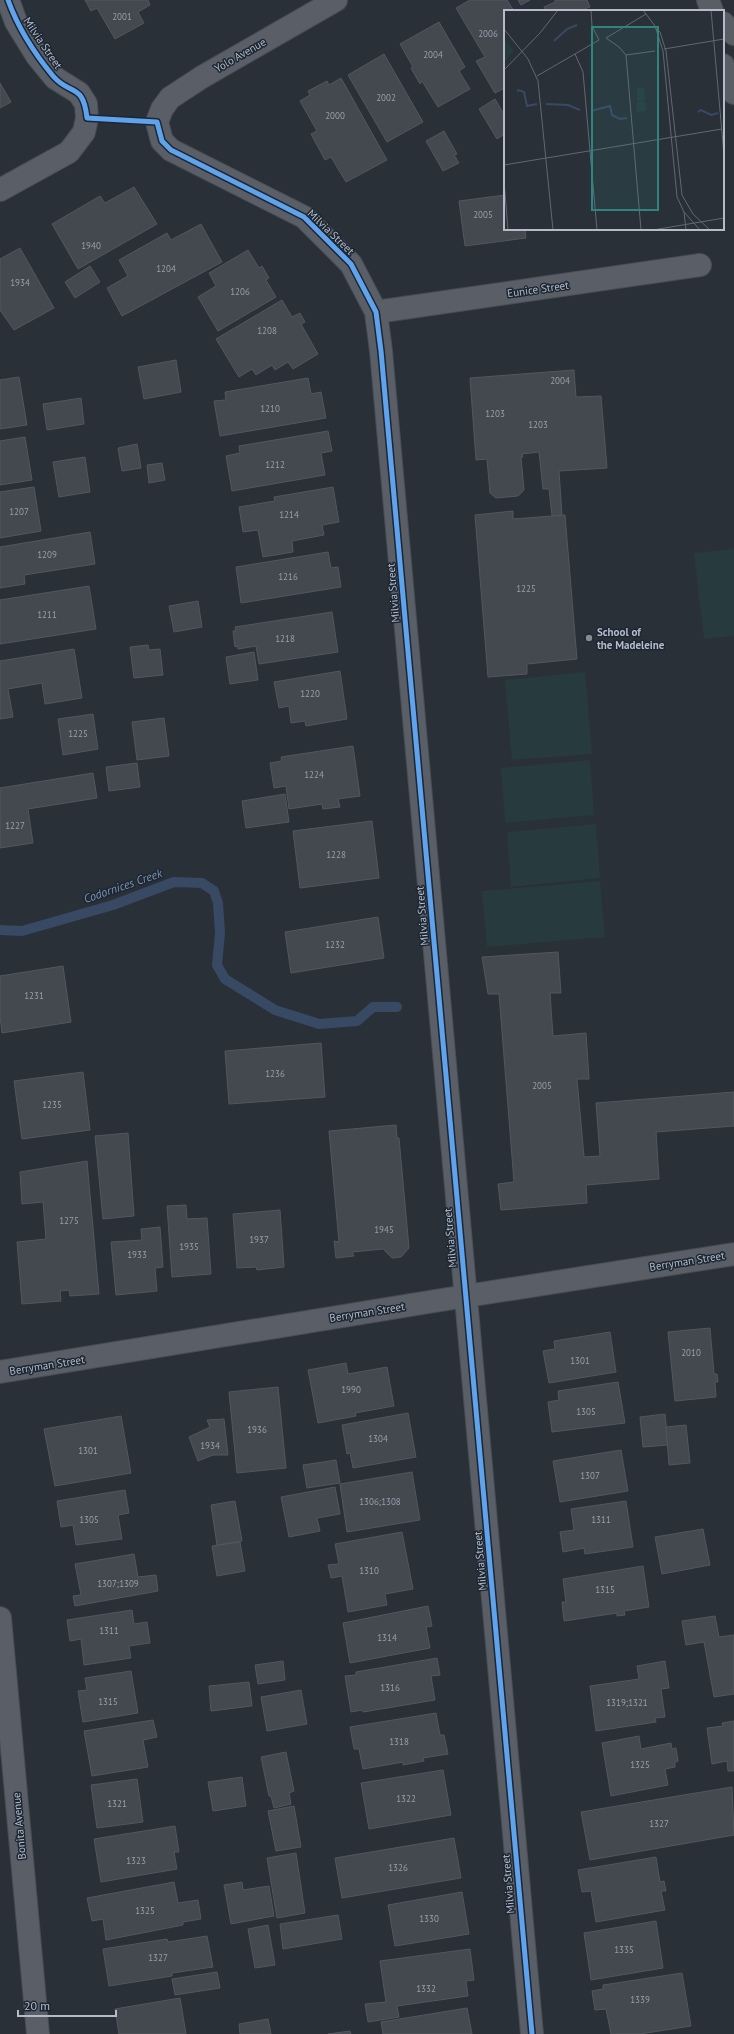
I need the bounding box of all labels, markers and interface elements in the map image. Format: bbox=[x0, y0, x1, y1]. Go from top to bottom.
inset map bbox=[504, 10, 724, 230]
house number: 2001 bbox=[112, 11, 132, 22]
street label: Milvia Street bbox=[21, 14, 66, 72]
house number: 2006 bbox=[478, 28, 498, 39]
street label: Yolo Avenue bbox=[212, 34, 269, 75]
house number: 2004 bbox=[423, 49, 443, 60]
house number: 2002 bbox=[376, 92, 396, 103]
house number: 2000 bbox=[325, 110, 345, 121]
street label: Milvia Street bbox=[305, 206, 357, 258]
house number: 2005 bbox=[473, 209, 493, 220]
house number: 1940 bbox=[81, 240, 101, 251]
house number: 1204 bbox=[156, 263, 176, 274]
house number: 1934 bbox=[10, 277, 30, 288]
street label: Eunice Street bbox=[506, 278, 570, 300]
house number: 1206 bbox=[230, 286, 250, 297]
house number: 1208 bbox=[257, 325, 277, 336]
house number: 2004 bbox=[550, 375, 570, 386]
house number: 1210 bbox=[260, 403, 280, 414]
house number: 1203 bbox=[485, 408, 505, 419]
house number: 1203 bbox=[528, 419, 548, 430]
house number: 1212 bbox=[265, 459, 285, 470]
house number: 1207 bbox=[9, 506, 29, 517]
house number: 1214 bbox=[279, 509, 299, 520]
house number: 1209 bbox=[37, 549, 57, 560]
street label: Milvia Street bbox=[383, 562, 403, 623]
house number: 1216 bbox=[278, 571, 298, 582]
house number: 1225 bbox=[516, 583, 536, 594]
house number: 1211 bbox=[37, 609, 57, 620]
place label: School of the Madeleine bbox=[597, 625, 665, 652]
house number: 1218 bbox=[275, 633, 295, 644]
marker: School of the Madeleine bbox=[584, 633, 594, 643]
house number: 1220 bbox=[300, 688, 320, 699]
house number: 1225 bbox=[68, 728, 88, 739]
house number: 1224 bbox=[304, 769, 324, 780]
house number: 1227 bbox=[5, 820, 25, 831]
house number: 1228 bbox=[326, 849, 346, 860]
water label: Codornices Creek bbox=[82, 865, 165, 906]
street label: Milvia Street bbox=[412, 885, 432, 946]
house number: 1232 bbox=[325, 939, 345, 950]
house number: 1231 bbox=[24, 990, 44, 1001]
house number: 1236 bbox=[265, 1068, 285, 1079]
house number: 2005 bbox=[532, 1080, 552, 1091]
house number: 1235 bbox=[42, 1099, 62, 1110]
street label: Milvia Street bbox=[440, 1207, 460, 1268]
house number: 1275 bbox=[59, 1215, 79, 1226]
house number: 1945 bbox=[374, 1224, 394, 1235]
house number: 1937 bbox=[249, 1234, 269, 1245]
house number: 1935 bbox=[179, 1241, 199, 1252]
street label: Berryman Street bbox=[648, 1248, 726, 1274]
house number: 1933 bbox=[127, 1249, 147, 1260]
street label: Berryman Street bbox=[328, 1299, 406, 1325]
house number: 2010 bbox=[681, 1347, 701, 1358]
street label: Berryman Street bbox=[8, 1352, 86, 1378]
house number: 1301 bbox=[570, 1355, 590, 1366]
house number: 1990 bbox=[341, 1384, 361, 1395]
house number: 1305 bbox=[576, 1406, 596, 1417]
house number: 1936 bbox=[247, 1424, 267, 1435]
house number: 1304 bbox=[368, 1433, 388, 1444]
house number: 1934 bbox=[200, 1440, 220, 1451]
house number: 1301 bbox=[78, 1445, 98, 1456]
house number: 1307 bbox=[580, 1470, 600, 1481]
house number: 1306;1308 bbox=[359, 1496, 401, 1507]
house number: 1305 bbox=[79, 1514, 99, 1525]
house number: 1311 bbox=[591, 1514, 611, 1525]
street label: Milvia Street bbox=[470, 1530, 490, 1591]
house number: 1310 bbox=[359, 1565, 379, 1576]
house number: 1307;1309 bbox=[97, 1578, 139, 1589]
house number: 1315 bbox=[595, 1584, 615, 1595]
house number: 1311 bbox=[99, 1625, 119, 1636]
house number: 1314 bbox=[377, 1632, 397, 1643]
house number: 1316 bbox=[380, 1682, 400, 1693]
house number: 1315 bbox=[98, 1696, 118, 1707]
house number: 1319;1321 bbox=[606, 1697, 648, 1708]
house number: 1318 bbox=[389, 1736, 409, 1747]
house number: 1325 bbox=[630, 1759, 650, 1770]
street label: Bonita Avenue bbox=[9, 1791, 29, 1860]
house number: 1322 bbox=[396, 1793, 416, 1804]
house number: 1321 bbox=[107, 1798, 127, 1809]
house number: 1327 bbox=[649, 1818, 669, 1829]
street label: Milvia Street bbox=[498, 1853, 518, 1914]
house number: 1323 bbox=[126, 1855, 146, 1866]
house number: 1326 bbox=[388, 1862, 408, 1873]
house number: 1325 bbox=[135, 1905, 155, 1916]
house number: 1330 bbox=[419, 1913, 439, 1924]
house number: 1335 bbox=[614, 1944, 634, 1955]
house number: 1327 bbox=[148, 1952, 168, 1963]
house number: 1332 bbox=[416, 1983, 436, 1994]
scale bar bbox=[18, 1992, 116, 2018]
house number: 1339 bbox=[630, 1994, 650, 2005]
text: 20 m bbox=[24, 1998, 50, 2013]

